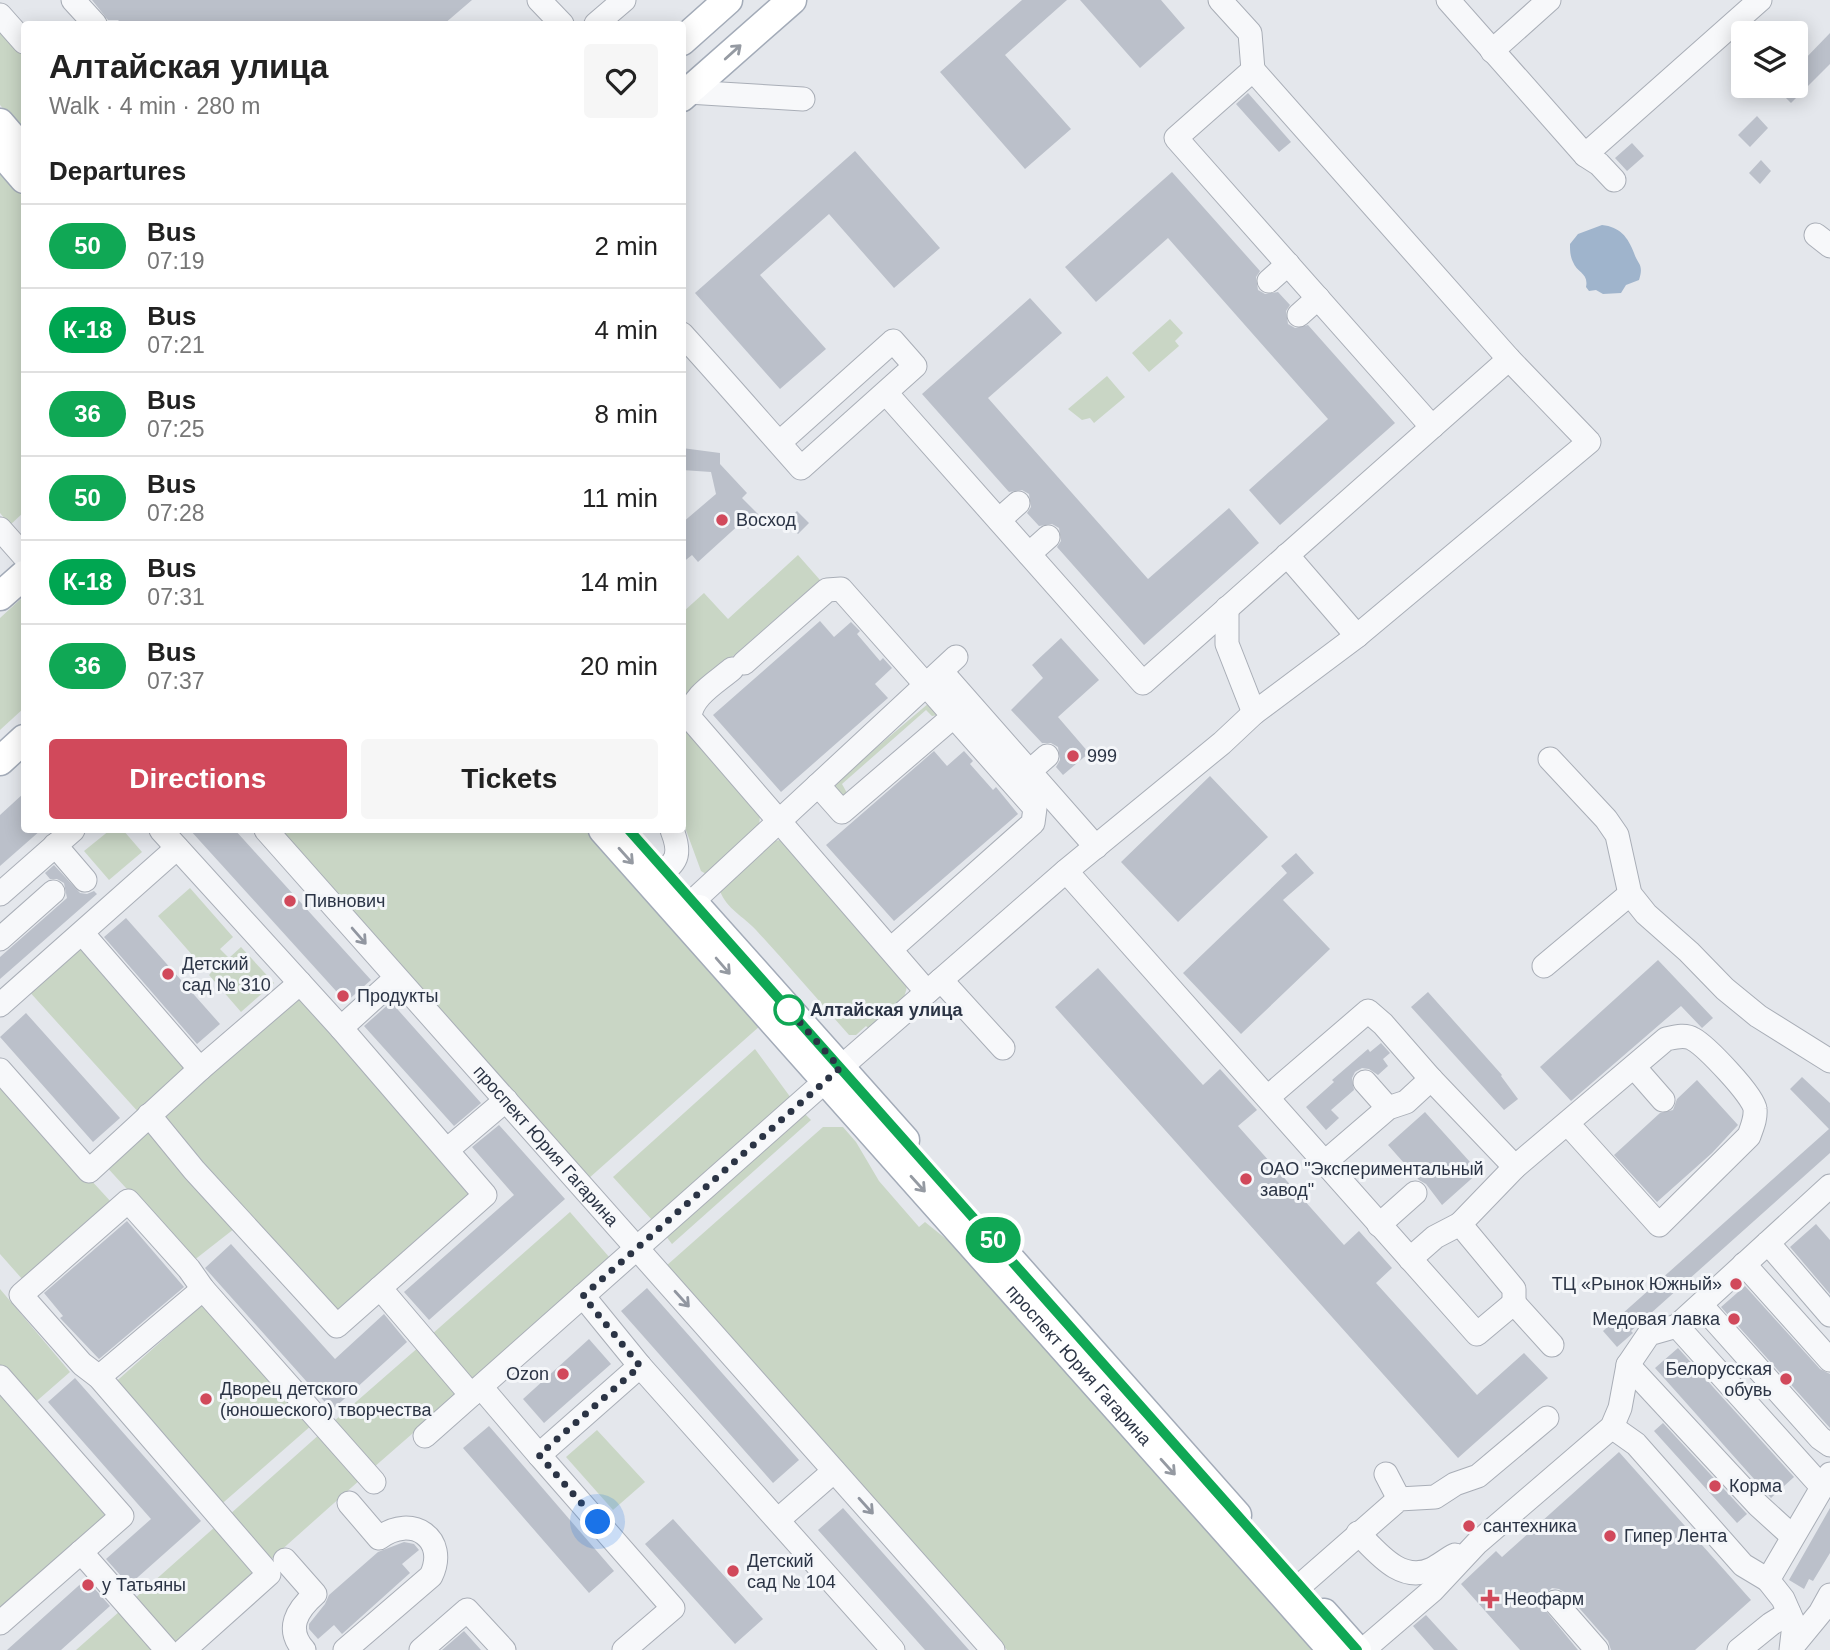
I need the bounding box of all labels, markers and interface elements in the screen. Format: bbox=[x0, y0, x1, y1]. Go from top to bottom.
map controls bbox=[1731, 21, 1808, 98]
button: layers bbox=[1731, 21, 1808, 98]
button: heart bbox=[584, 44, 658, 118]
one-way arrow bbox=[724, 44, 742, 60]
text: Алтайская улица bbox=[49, 48, 328, 85]
text: Walk · 4 min · 280 m bbox=[49, 93, 260, 119]
text: Departures bbox=[49, 156, 186, 186]
text: Bus bbox=[147, 217, 196, 247]
text: 2 min bbox=[594, 231, 658, 261]
text: 50 bbox=[74, 232, 101, 259]
text: 07:19 bbox=[147, 248, 205, 274]
text: Bus bbox=[147, 301, 196, 331]
text: 4 min bbox=[594, 315, 658, 345]
text: К-18 bbox=[63, 316, 112, 343]
text: 07:21 bbox=[147, 332, 205, 358]
text: Bus bbox=[147, 385, 196, 415]
text: 8 min bbox=[594, 399, 658, 429]
text: 36 bbox=[74, 400, 101, 427]
text: 07:25 bbox=[147, 416, 205, 442]
text: Bus bbox=[147, 469, 196, 499]
text: 11 min bbox=[582, 483, 658, 513]
text: 50 bbox=[74, 484, 101, 511]
text: 07:28 bbox=[147, 500, 205, 526]
place label: Восход bbox=[736, 510, 796, 530]
marker: Восход bbox=[714, 512, 730, 528]
text: Bus bbox=[147, 553, 196, 583]
text: 14 min bbox=[580, 567, 658, 597]
text: К-18 bbox=[63, 568, 112, 595]
text: 07:31 bbox=[147, 584, 205, 610]
text: Bus bbox=[147, 637, 196, 667]
text: 20 min bbox=[580, 651, 658, 681]
text: 36 bbox=[74, 652, 101, 679]
text: 07:37 bbox=[147, 668, 205, 694]
button: Directions bbox=[49, 739, 347, 819]
button: Tickets bbox=[361, 739, 658, 819]
place label: 999 bbox=[1087, 746, 1117, 766]
marker: 999 bbox=[1065, 748, 1081, 764]
one-way arrow bbox=[618, 847, 635, 864]
place label: Пивнович bbox=[304, 891, 386, 911]
marker: Пивнович bbox=[282, 893, 298, 909]
one-way arrow bbox=[351, 927, 367, 945]
place label: Детский сад № 310 bbox=[182, 954, 271, 995]
one-way arrow bbox=[715, 957, 731, 975]
marker: Детский сад № 310 bbox=[160, 966, 176, 982]
place label: Продукты bbox=[357, 986, 438, 1006]
marker: Продукты bbox=[335, 988, 351, 1004]
marker: Алтайская улица bbox=[774, 995, 804, 1025]
place label: Алтайская улица bbox=[810, 1000, 963, 1020]
street label: проспект Юрия Гагарина bbox=[470, 1061, 623, 1231]
place label: ОАО "Экспериментальный завод" bbox=[1260, 1159, 1484, 1200]
marker: ОАО "Экспериментальный завод" bbox=[1238, 1171, 1254, 1187]
one-way arrow bbox=[910, 1175, 926, 1193]
line badge: 50 bbox=[962, 1217, 1024, 1263]
text: 50 bbox=[980, 1226, 1006, 1253]
place label: ТЦ «Рынок Южный» bbox=[1552, 1274, 1722, 1294]
marker: ТЦ «Рынок Южный» bbox=[1728, 1276, 1744, 1292]
street label: проспект Юрия Гагарина bbox=[1002, 1281, 1156, 1450]
one-way arrow bbox=[674, 1290, 690, 1308]
place label: Медовая лавка bbox=[1592, 1309, 1721, 1329]
marker: Медовая лавка bbox=[1726, 1311, 1742, 1327]
place label: Белорусская обувь bbox=[1665, 1359, 1772, 1400]
place label: Ozon bbox=[506, 1364, 549, 1384]
marker: Ozon bbox=[555, 1366, 571, 1382]
marker: Белорусская обувь bbox=[1778, 1371, 1794, 1387]
place label: Дворец детского (юношеского) творчества bbox=[220, 1379, 432, 1420]
marker: Дворец детского (юношеского) творчества bbox=[198, 1391, 214, 1407]
one-way arrow bbox=[1160, 1457, 1176, 1475]
place label: Корма bbox=[1729, 1476, 1783, 1496]
marker: Корма bbox=[1707, 1478, 1723, 1494]
one-way arrow bbox=[858, 1497, 874, 1515]
your location bbox=[580, 1504, 615, 1539]
place label: сантехника bbox=[1483, 1516, 1578, 1536]
marker: сантехника bbox=[1461, 1518, 1477, 1534]
place label: Гипер Лента bbox=[1624, 1526, 1728, 1546]
marker: Гипер Лента bbox=[1602, 1528, 1618, 1544]
place label: Детский сад № 104 bbox=[747, 1551, 836, 1592]
marker: Детский сад № 104 bbox=[725, 1563, 741, 1579]
place label: у Татьяны bbox=[102, 1575, 186, 1595]
marker: у Татьяны bbox=[80, 1577, 96, 1593]
place label: Неофарм bbox=[1504, 1589, 1584, 1609]
marker: Неофарм bbox=[1482, 1591, 1498, 1607]

